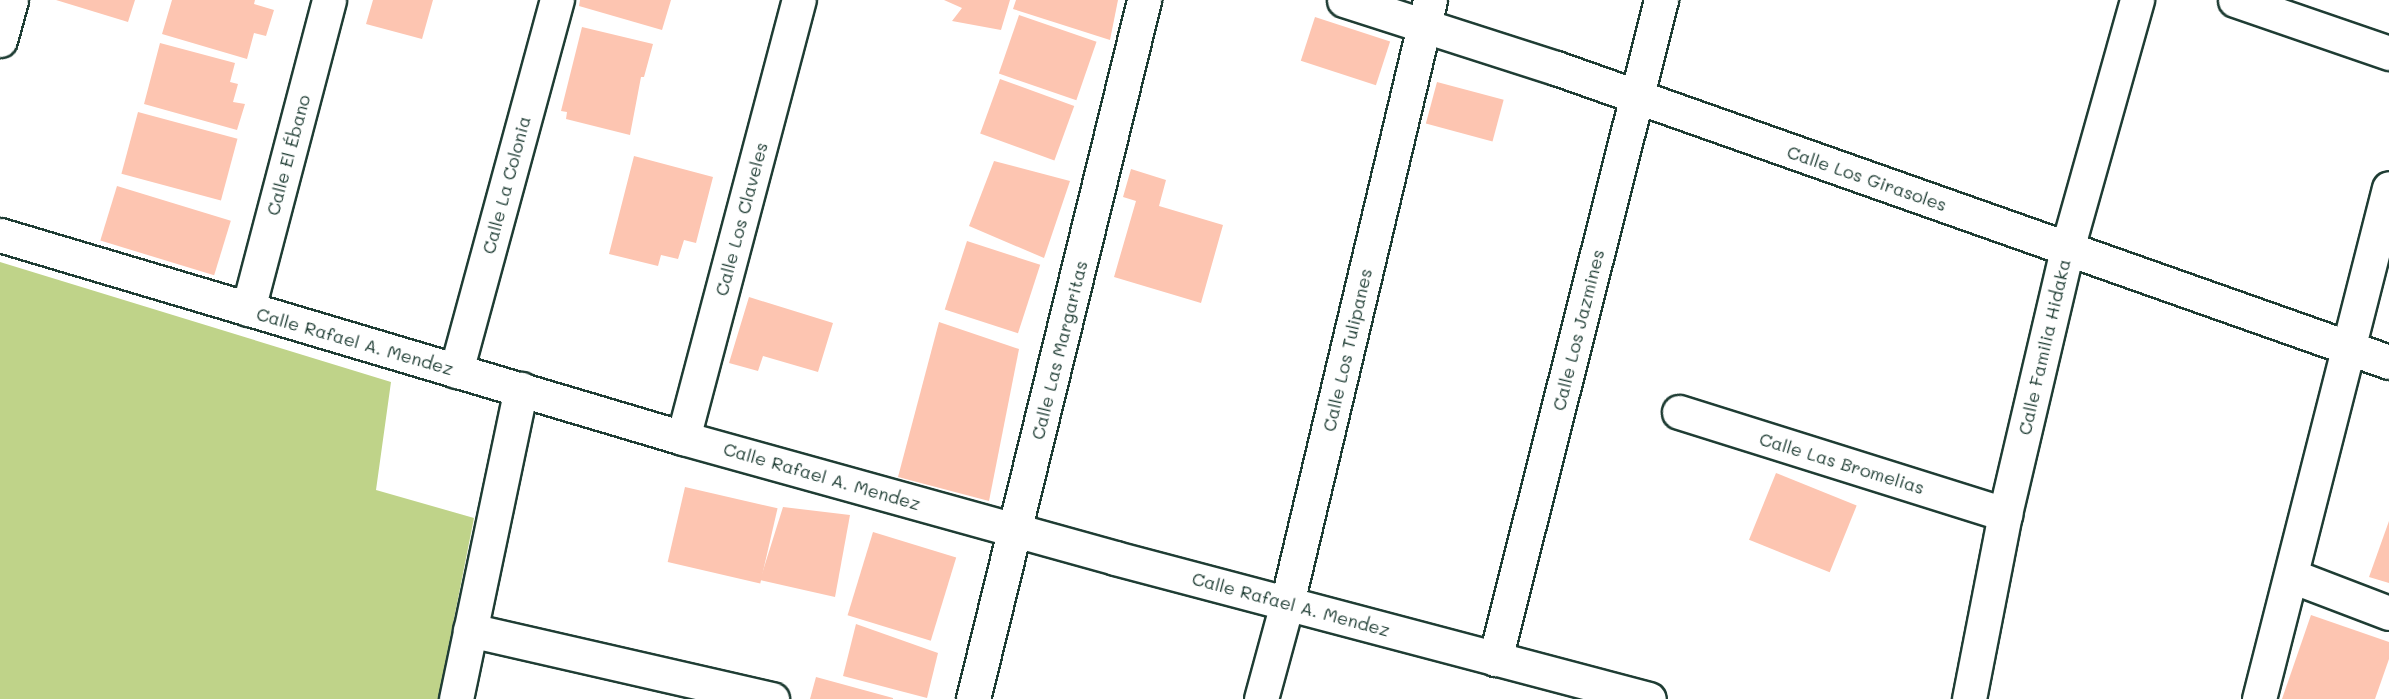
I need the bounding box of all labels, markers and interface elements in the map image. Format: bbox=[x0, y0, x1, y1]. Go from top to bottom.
street label: Calle El Ébano bbox=[261, 92, 315, 218]
street label: Calle La Colonia bbox=[477, 114, 535, 256]
street label: Calle Los Claveles bbox=[710, 140, 772, 298]
street label: Calle Los Girasoles bbox=[1784, 141, 1950, 215]
street label: Calle Los Jazmines bbox=[1548, 247, 1608, 413]
street label: Calle Familia Hidaka bbox=[2013, 257, 2075, 437]
street label: Calle Las Margaritas bbox=[1026, 258, 1092, 442]
street label: Calle Los Tulipanes bbox=[1318, 266, 1376, 434]
street label: Calle Rafael A. Mendez bbox=[254, 303, 456, 379]
street label: Calle Las Bromelias bbox=[1757, 428, 1927, 498]
street label: Calle Rafael A. Mendez bbox=[721, 438, 923, 514]
street label: Calle Rafael A. Mendez bbox=[1190, 567, 1392, 641]

